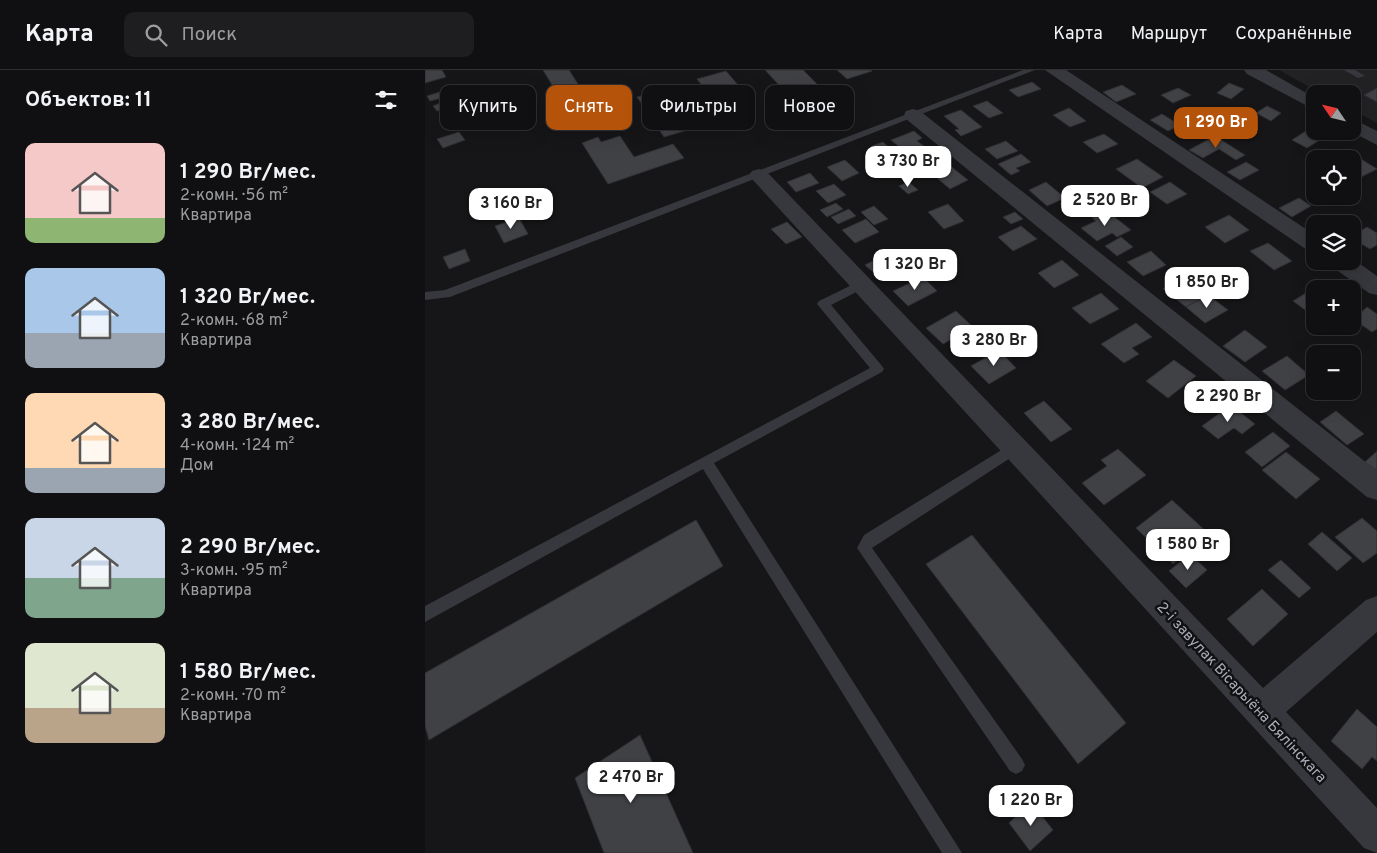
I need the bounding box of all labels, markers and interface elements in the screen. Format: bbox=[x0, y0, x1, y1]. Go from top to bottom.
search box bbox=[124, 12, 474, 57]
text: Карта bbox=[25, 20, 94, 50]
icon: search bbox=[142, 21, 170, 49]
text: Поиск bbox=[182, 23, 237, 47]
text: Карта bbox=[1053, 23, 1103, 46]
text: Маршрут bbox=[1131, 23, 1207, 46]
text: Сохранённые bbox=[1235, 23, 1352, 46]
chip: Купить bbox=[440, 85, 536, 130]
chip: Снять bbox=[546, 85, 632, 130]
chip: Фильтры bbox=[642, 85, 755, 130]
chip: Новое bbox=[765, 85, 854, 130]
north arrow bbox=[1306, 85, 1361, 140]
map controls bbox=[1306, 85, 1361, 400]
icon: filters bbox=[372, 86, 400, 114]
text: Объектов: 11 bbox=[25, 87, 152, 114]
pin: 1 290 Br bbox=[1164, 106, 1268, 149]
text: 1 290 Br bbox=[1185, 113, 1247, 133]
pin: 3 730 Br bbox=[856, 146, 960, 188]
button: locate bbox=[1306, 150, 1361, 205]
text: 3 730 Br bbox=[876, 152, 940, 172]
text: 1 290 Br/мес. bbox=[180, 159, 316, 186]
icon: home bbox=[65, 163, 125, 223]
pin: 2 520 Br bbox=[1053, 184, 1157, 227]
text: 2-комн. · 56 m² bbox=[180, 186, 288, 206]
pin: 3 160 Br bbox=[459, 188, 563, 230]
text: 2 520 Br bbox=[1072, 191, 1138, 211]
text: 3 160 Br bbox=[480, 194, 542, 214]
text: Квартира bbox=[180, 206, 252, 226]
button: layers bbox=[1306, 215, 1361, 270]
pin: 1 320 Br bbox=[863, 248, 967, 291]
text: 1 320 Br bbox=[884, 255, 946, 275]
pin: 1 850 Br bbox=[1155, 266, 1259, 309]
text: 1 850 Br bbox=[1176, 273, 1238, 293]
button: + bbox=[1306, 280, 1361, 335]
text: 1 320 Br/мес. bbox=[180, 284, 315, 311]
icon: home bbox=[65, 288, 125, 348]
text: 2-комн. · 68 m² bbox=[180, 311, 288, 331]
pin: 3 280 Br bbox=[942, 324, 1046, 367]
text: Квартира bbox=[180, 331, 252, 351]
text: 3 280 Br bbox=[961, 331, 1027, 351]
button: − bbox=[1306, 345, 1361, 400]
pin: 2 290 Br bbox=[1176, 380, 1280, 423]
text: 2 290 Br bbox=[1195, 387, 1261, 407]
text: 3 280 Br/мес. bbox=[180, 409, 320, 436]
icon: home bbox=[65, 413, 125, 473]
text: 4-комн. · 124 m² bbox=[180, 436, 294, 456]
text: Дом bbox=[180, 456, 214, 476]
pin: 1 580 Br bbox=[1136, 528, 1240, 571]
text: 2 290 Br/мес. bbox=[180, 534, 320, 561]
text: 1 580 Br bbox=[1157, 535, 1219, 555]
icon: home bbox=[65, 538, 125, 598]
text: 3-комн. · 95 m² bbox=[180, 561, 288, 581]
text: Квартира bbox=[180, 581, 252, 601]
street label: 2-і завулак Вісарыёна Бялінскага bbox=[1152, 599, 1330, 787]
text: 1 580 Br/мес. bbox=[180, 659, 316, 686]
icon: home bbox=[65, 663, 125, 723]
text: 2-комн. · 70 m² bbox=[180, 686, 286, 706]
text: Квартира bbox=[180, 706, 252, 726]
pin: 2 470 Br bbox=[579, 762, 683, 804]
text: 2 470 Br bbox=[599, 768, 663, 788]
pin: 1 220 Br bbox=[979, 784, 1083, 827]
text: 1 220 Br bbox=[1000, 791, 1062, 811]

